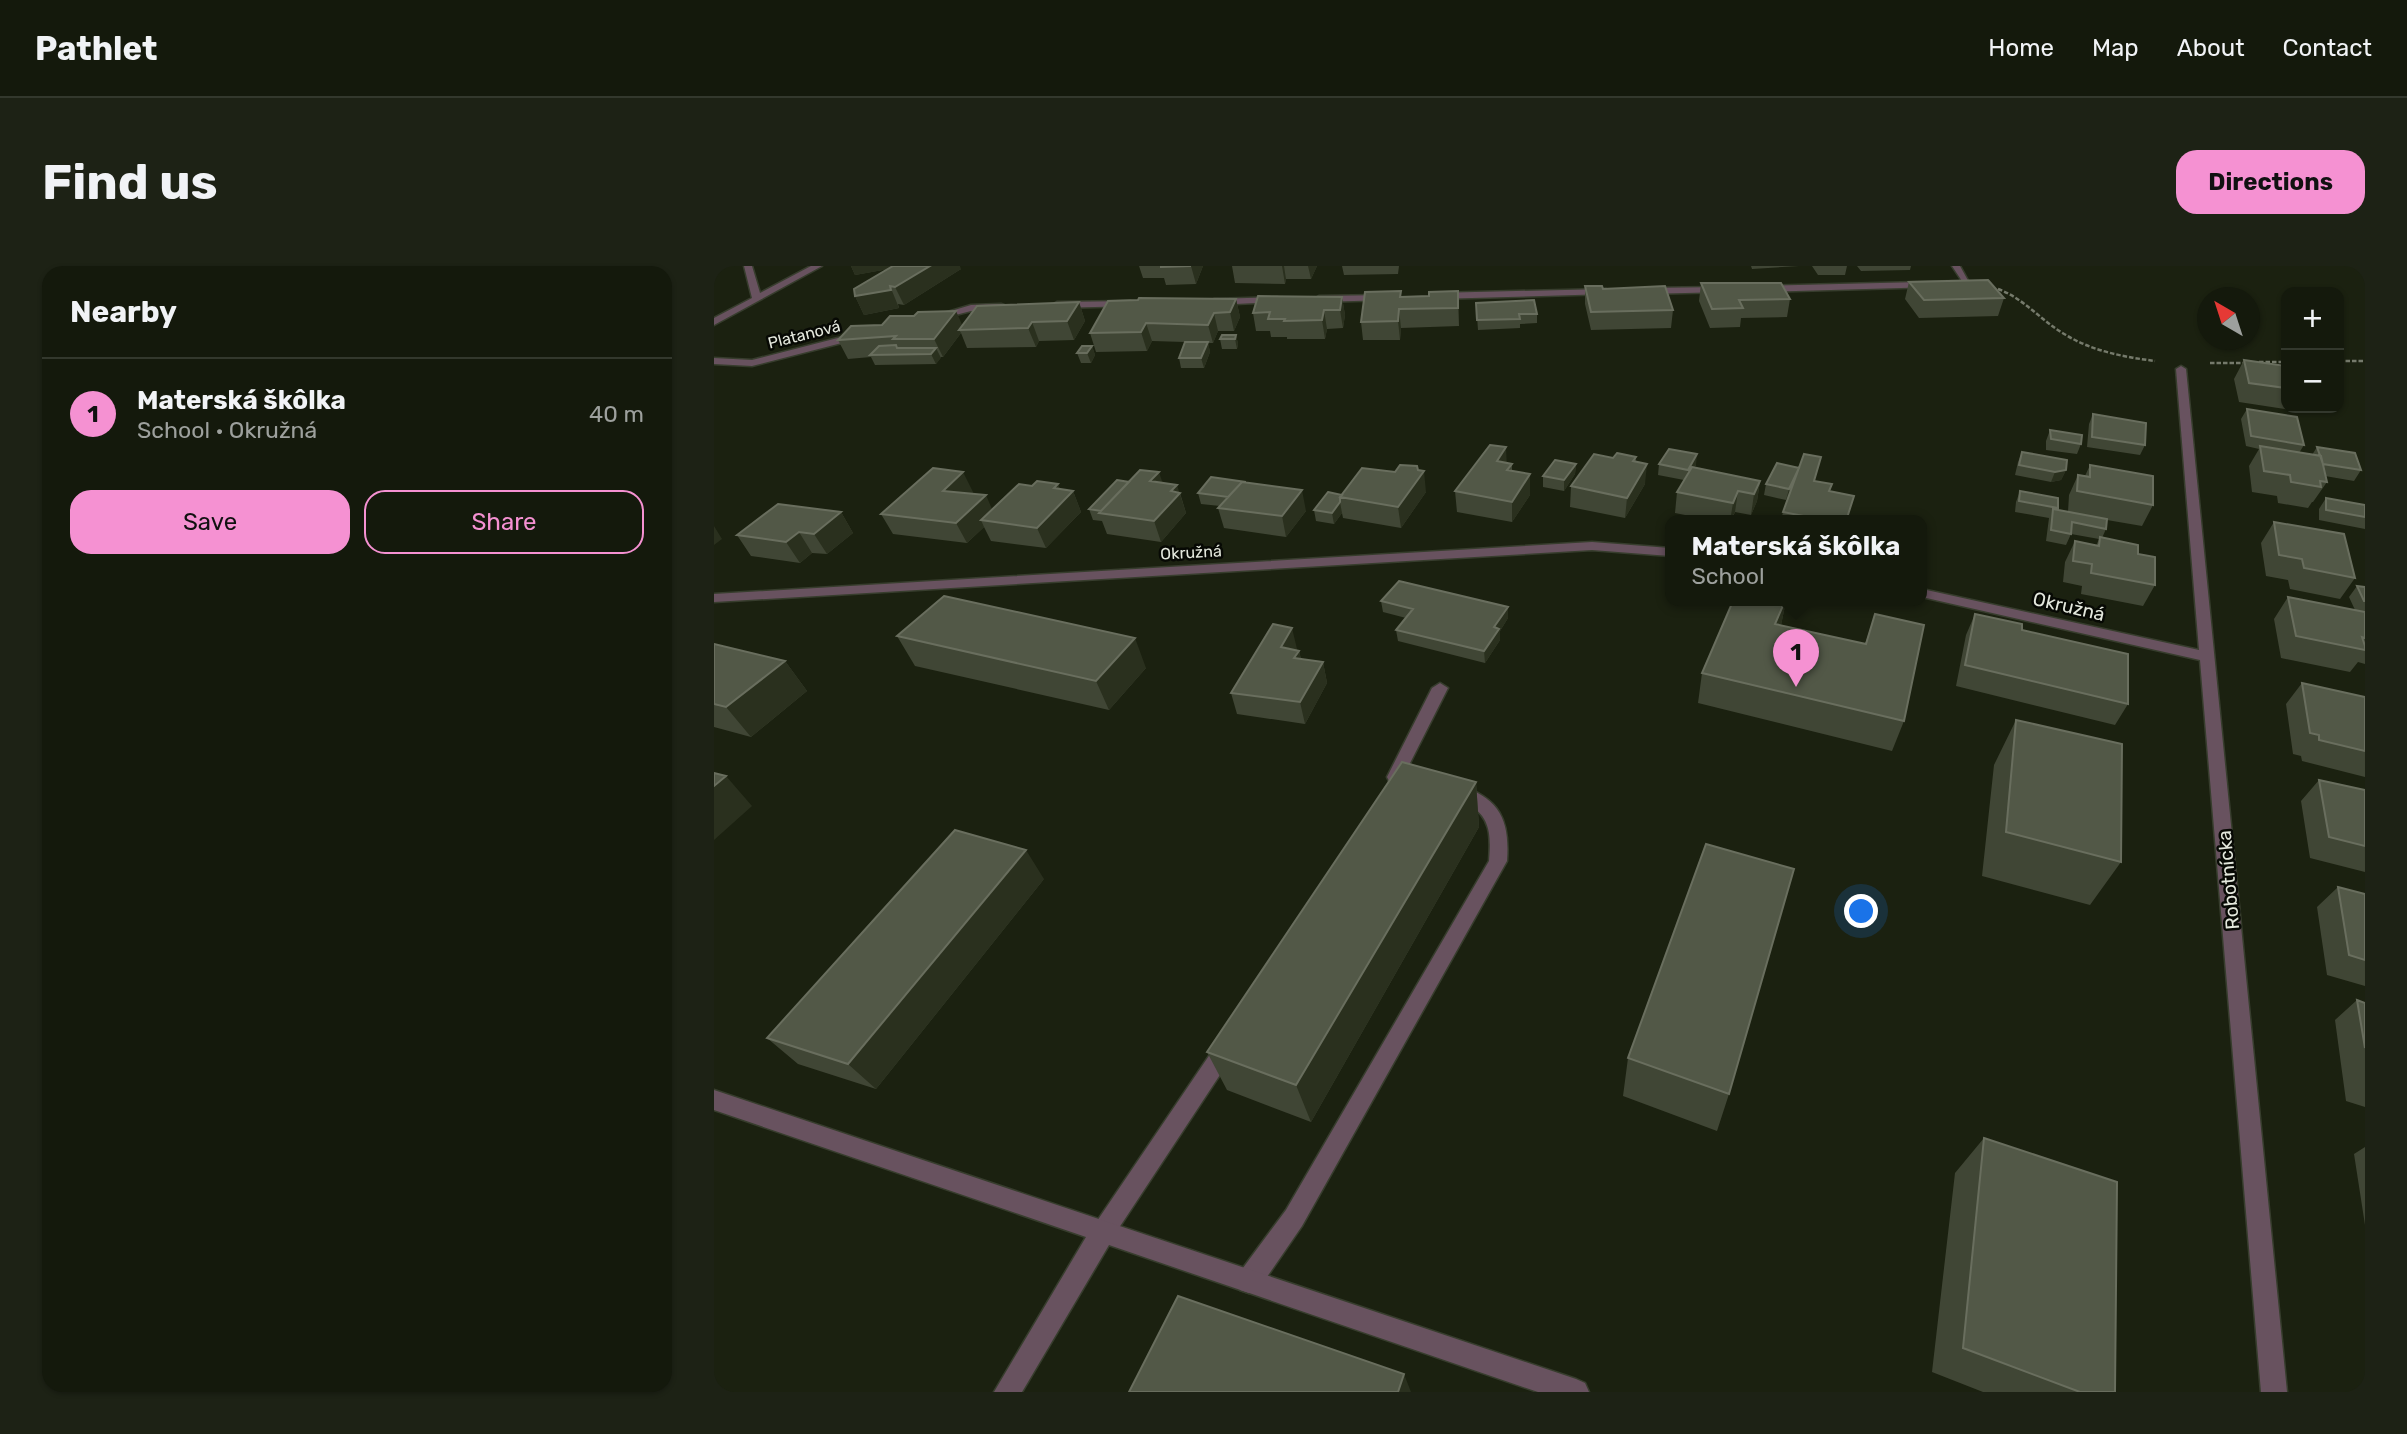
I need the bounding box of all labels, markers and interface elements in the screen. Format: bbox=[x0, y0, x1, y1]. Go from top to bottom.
text: Pathlet bbox=[35, 29, 158, 68]
text: Home bbox=[1988, 34, 2054, 62]
text: Map bbox=[2092, 34, 2139, 62]
text: About bbox=[2177, 34, 2245, 62]
text: Contact bbox=[2283, 34, 2372, 62]
button: Directions bbox=[2176, 150, 2365, 214]
text: Find us bbox=[42, 153, 218, 211]
north arrow bbox=[2197, 287, 2260, 350]
map controls bbox=[2281, 287, 2344, 413]
button: + bbox=[2281, 287, 2344, 350]
text: Nearby bbox=[70, 294, 177, 330]
street label: Platanová bbox=[766, 316, 842, 353]
button: − bbox=[2281, 350, 2344, 413]
text: Materská škôlka bbox=[137, 385, 346, 416]
text: 1 bbox=[87, 400, 99, 428]
text: 40 m bbox=[589, 400, 644, 428]
text: School · Okružná bbox=[137, 416, 317, 444]
button: Save bbox=[70, 490, 350, 554]
button: Share bbox=[364, 490, 644, 554]
popup bbox=[1665, 515, 1927, 606]
text: Materská škôlka bbox=[1692, 531, 1900, 562]
street label: Okružná bbox=[1160, 541, 1222, 564]
text: School bbox=[1692, 562, 1765, 590]
street label: Okružná bbox=[2031, 587, 2107, 626]
pin: 1 bbox=[1773, 629, 1819, 687]
street label: Robotnícka bbox=[2213, 829, 2244, 931]
your location bbox=[1844, 894, 1878, 928]

